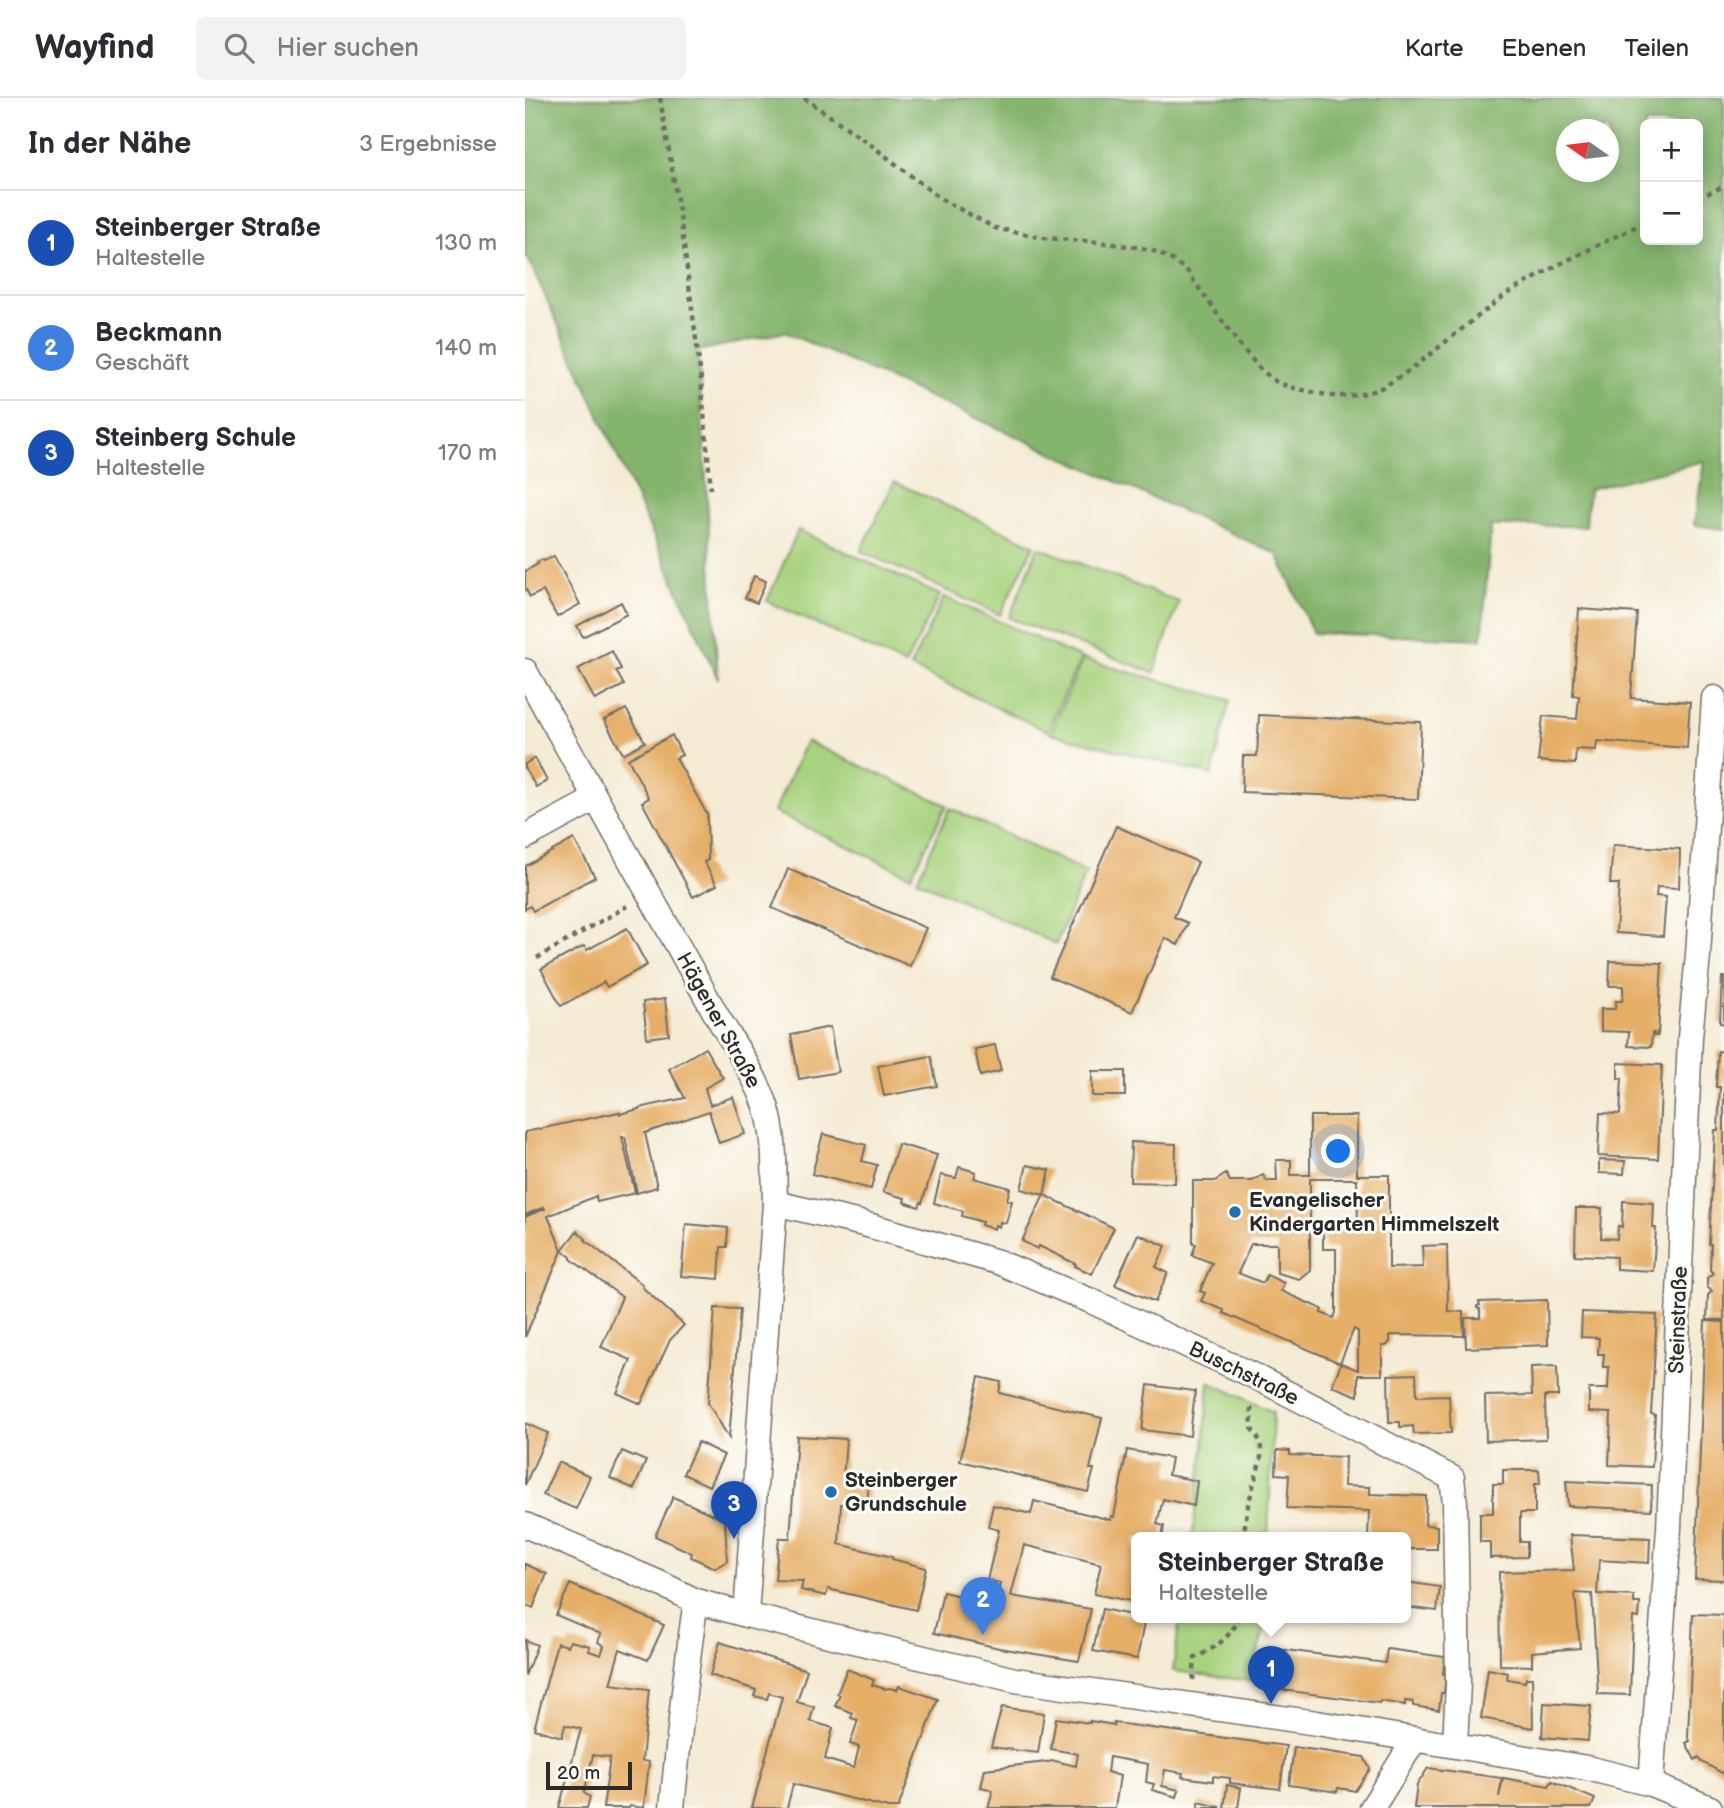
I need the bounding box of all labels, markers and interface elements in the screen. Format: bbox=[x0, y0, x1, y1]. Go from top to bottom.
search box bbox=[196, 17, 686, 80]
text: Wayfind bbox=[35, 28, 154, 68]
icon: search bbox=[220, 29, 258, 67]
text: Hier suchen bbox=[276, 33, 419, 64]
text: Karte bbox=[1405, 34, 1463, 63]
text: Ebenen bbox=[1501, 34, 1586, 63]
text: Teilen bbox=[1624, 34, 1689, 63]
north arrow bbox=[1556, 119, 1619, 182]
map controls bbox=[1640, 119, 1703, 245]
button: + bbox=[1640, 119, 1703, 182]
text: In der Nähe bbox=[28, 126, 191, 162]
text: 3 Ergebnisse bbox=[359, 130, 497, 158]
button: − bbox=[1640, 182, 1703, 245]
text: Steinberger Straße bbox=[95, 213, 321, 244]
text: 1 bbox=[46, 229, 56, 257]
text: 130 m bbox=[435, 229, 497, 257]
text: Haltestelle bbox=[95, 244, 205, 272]
text: Beckmann bbox=[95, 318, 222, 349]
text: 2 bbox=[44, 334, 58, 362]
text: 140 m bbox=[435, 334, 497, 362]
text: Geschäft bbox=[95, 349, 189, 377]
text: Steinberg Schule bbox=[95, 423, 296, 454]
text: 3 bbox=[44, 439, 58, 467]
text: 170 m bbox=[438, 439, 497, 467]
text: Haltestelle bbox=[95, 454, 205, 482]
street label: Hägener Straße bbox=[671, 948, 766, 1092]
your location bbox=[1321, 1134, 1355, 1168]
place label: Evangelischer Kindergarten Himmelszelt bbox=[1249, 1188, 1499, 1237]
marker: Evangelischer Kindergarten Himmelszelt bbox=[1227, 1204, 1243, 1220]
street label: Steinstraße bbox=[1664, 1266, 1693, 1374]
street label: Buschstraße bbox=[1185, 1336, 1303, 1411]
place label: Steinberger Grundschule bbox=[845, 1468, 967, 1517]
pin: 3 bbox=[711, 1481, 757, 1539]
marker: Steinberger Grundschule bbox=[823, 1484, 839, 1500]
popup bbox=[1131, 1532, 1411, 1623]
text: Steinberger Straße bbox=[1158, 1548, 1384, 1579]
pin: 2 bbox=[960, 1577, 1006, 1635]
text: Haltestelle bbox=[1158, 1579, 1268, 1607]
pin: 1 bbox=[1248, 1646, 1294, 1704]
scale bar bbox=[546, 1759, 632, 1791]
text: 20 m bbox=[557, 1762, 600, 1785]

